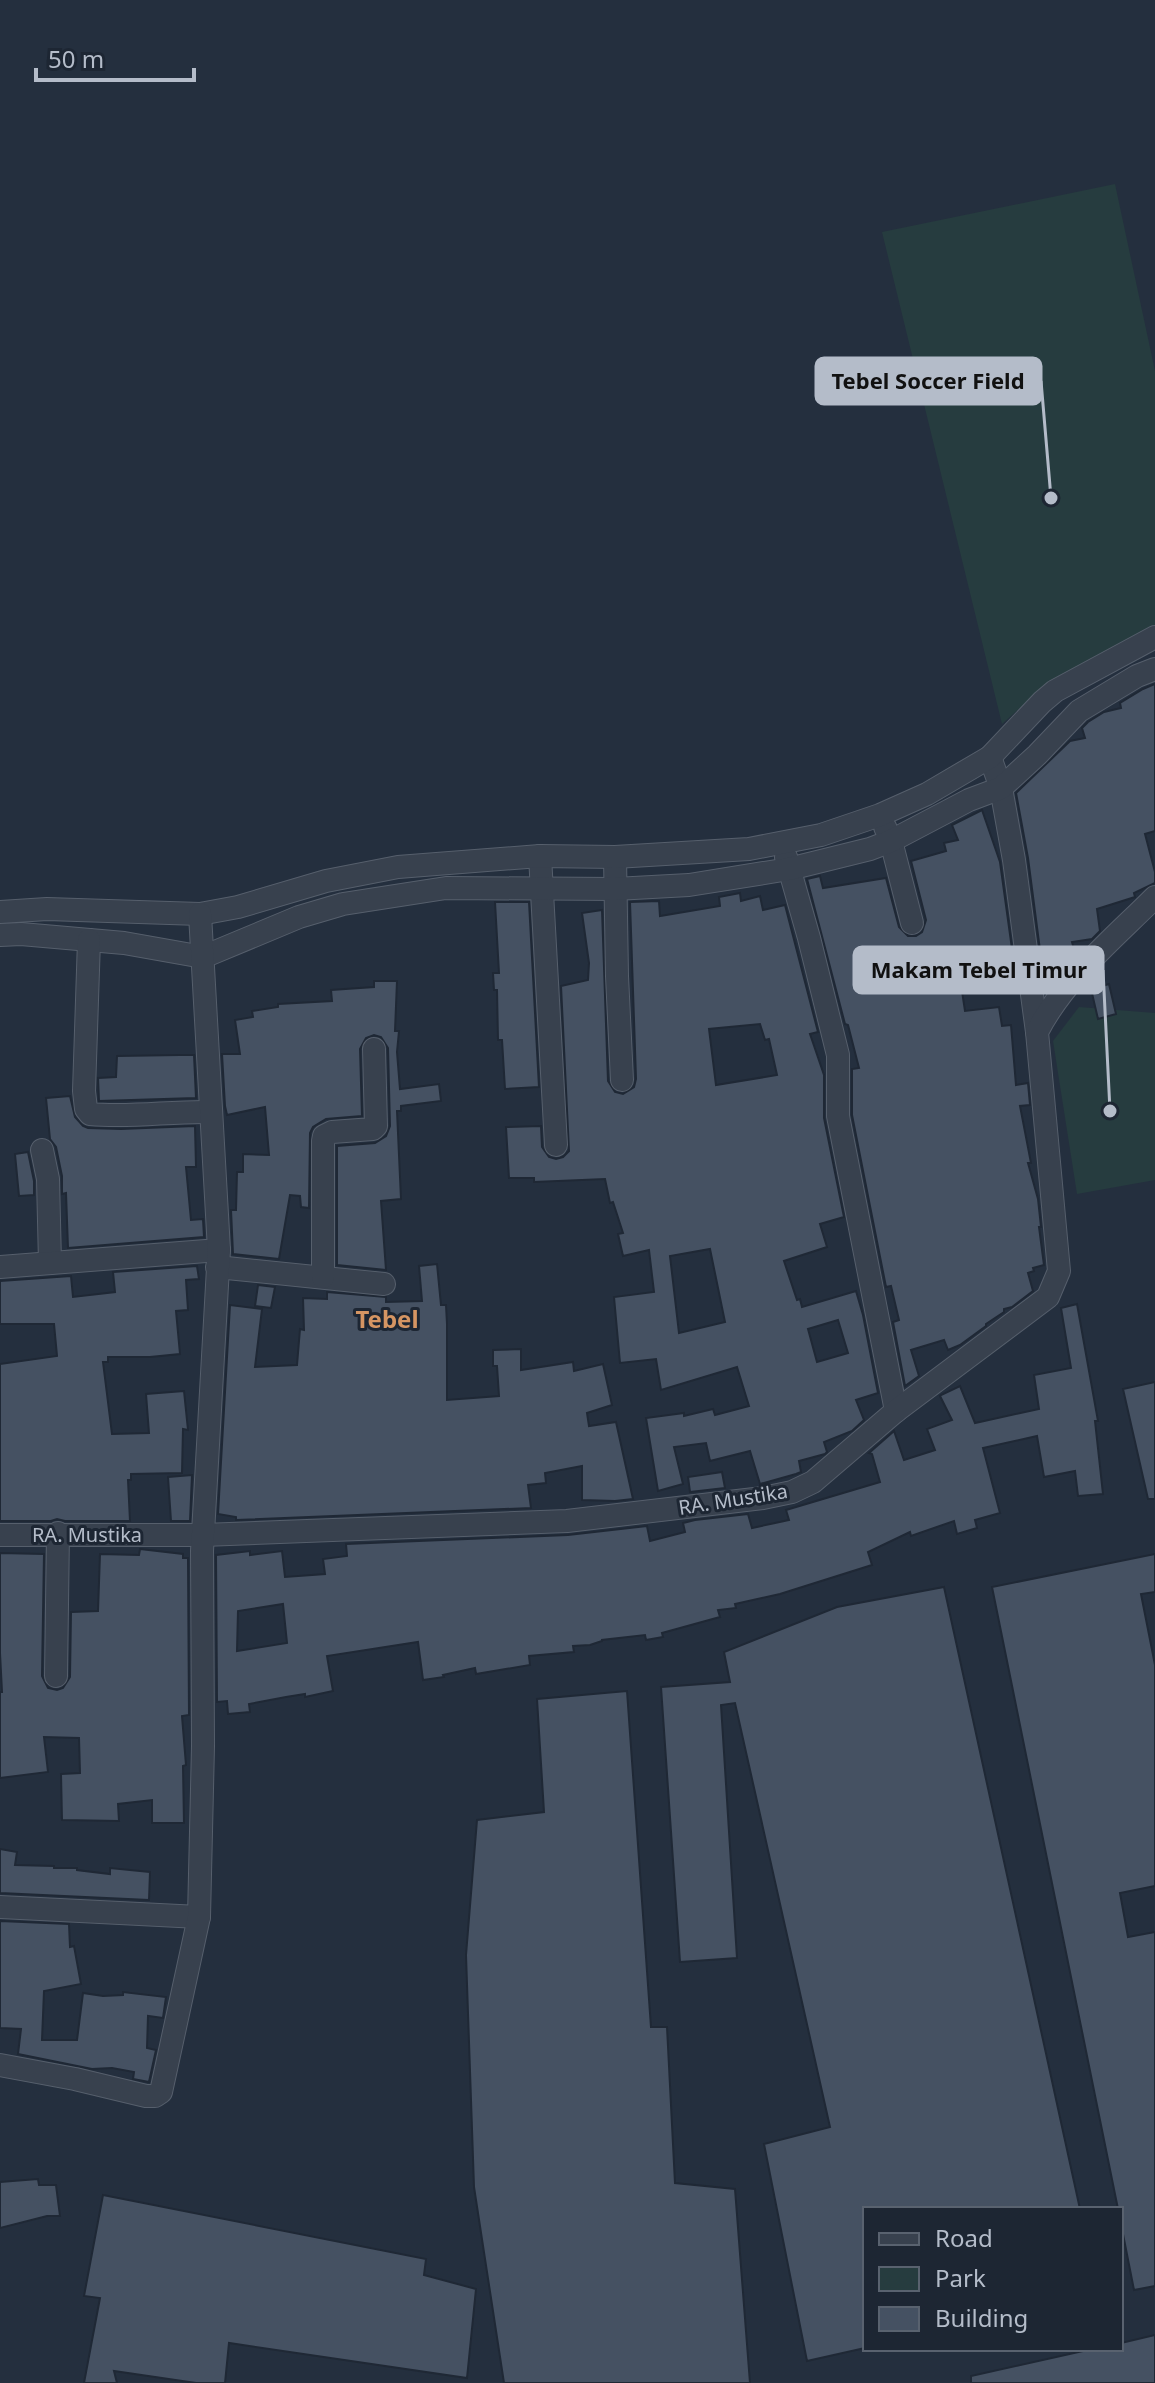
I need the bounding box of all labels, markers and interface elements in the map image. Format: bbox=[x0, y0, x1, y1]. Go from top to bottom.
scale bar bbox=[36, 32, 194, 82]
text: 50 m bbox=[48, 42, 104, 75]
callout: Tebel Soccer Field bbox=[816, 358, 1041, 404]
text: Tebel Soccer Field bbox=[831, 365, 1025, 395]
callout: Makam Tebel Timur bbox=[854, 947, 1103, 993]
text: Makam Tebel Timur bbox=[871, 954, 1087, 984]
district label: Tebel bbox=[355, 1302, 419, 1335]
street label: RA. Mustika bbox=[676, 1477, 790, 1521]
street label: RA. Mustika bbox=[32, 1521, 142, 1548]
legend bbox=[863, 2207, 1123, 2351]
text: Road bbox=[935, 2221, 993, 2254]
text: Park bbox=[935, 2261, 986, 2294]
text: Building bbox=[935, 2301, 1028, 2334]

